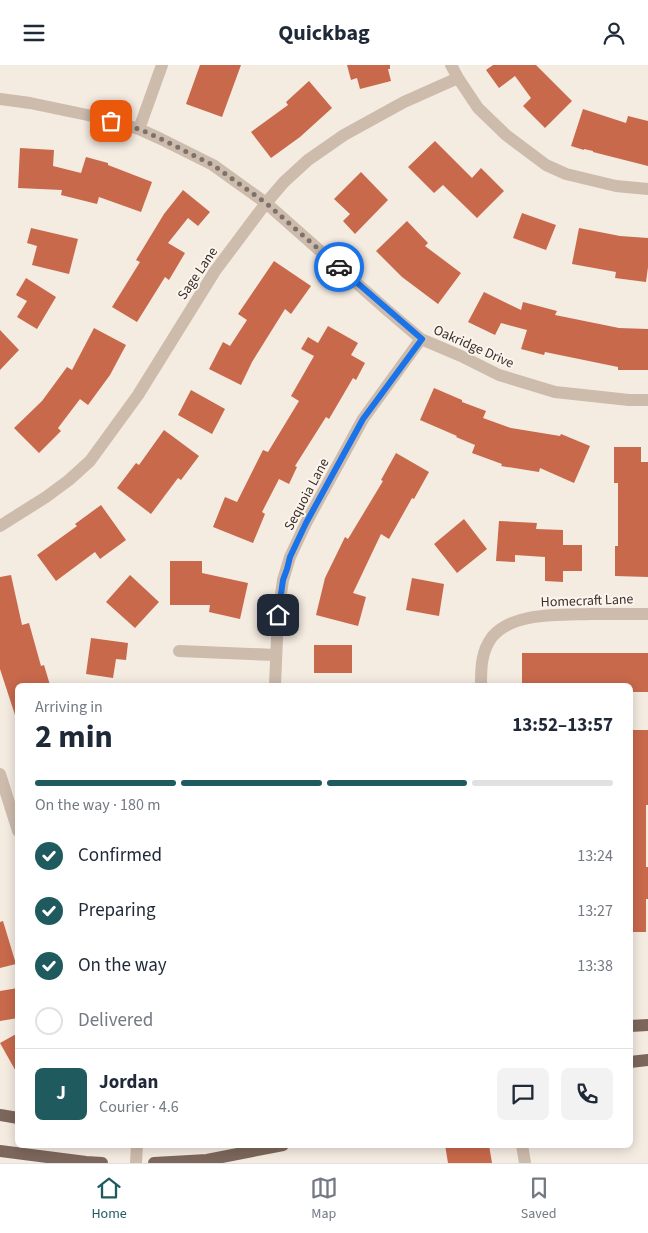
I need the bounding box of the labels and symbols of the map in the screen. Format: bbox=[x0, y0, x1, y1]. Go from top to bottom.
pin bbox=[90, 100, 132, 142]
courier bbox=[314, 242, 364, 292]
street label: Sage Lane bbox=[173, 243, 223, 304]
street label: Oakridge Drive bbox=[430, 320, 517, 374]
street label: Sequoia Lane bbox=[279, 455, 334, 534]
street label: Homecraft Lane bbox=[540, 589, 634, 613]
pin bbox=[257, 594, 299, 636]

